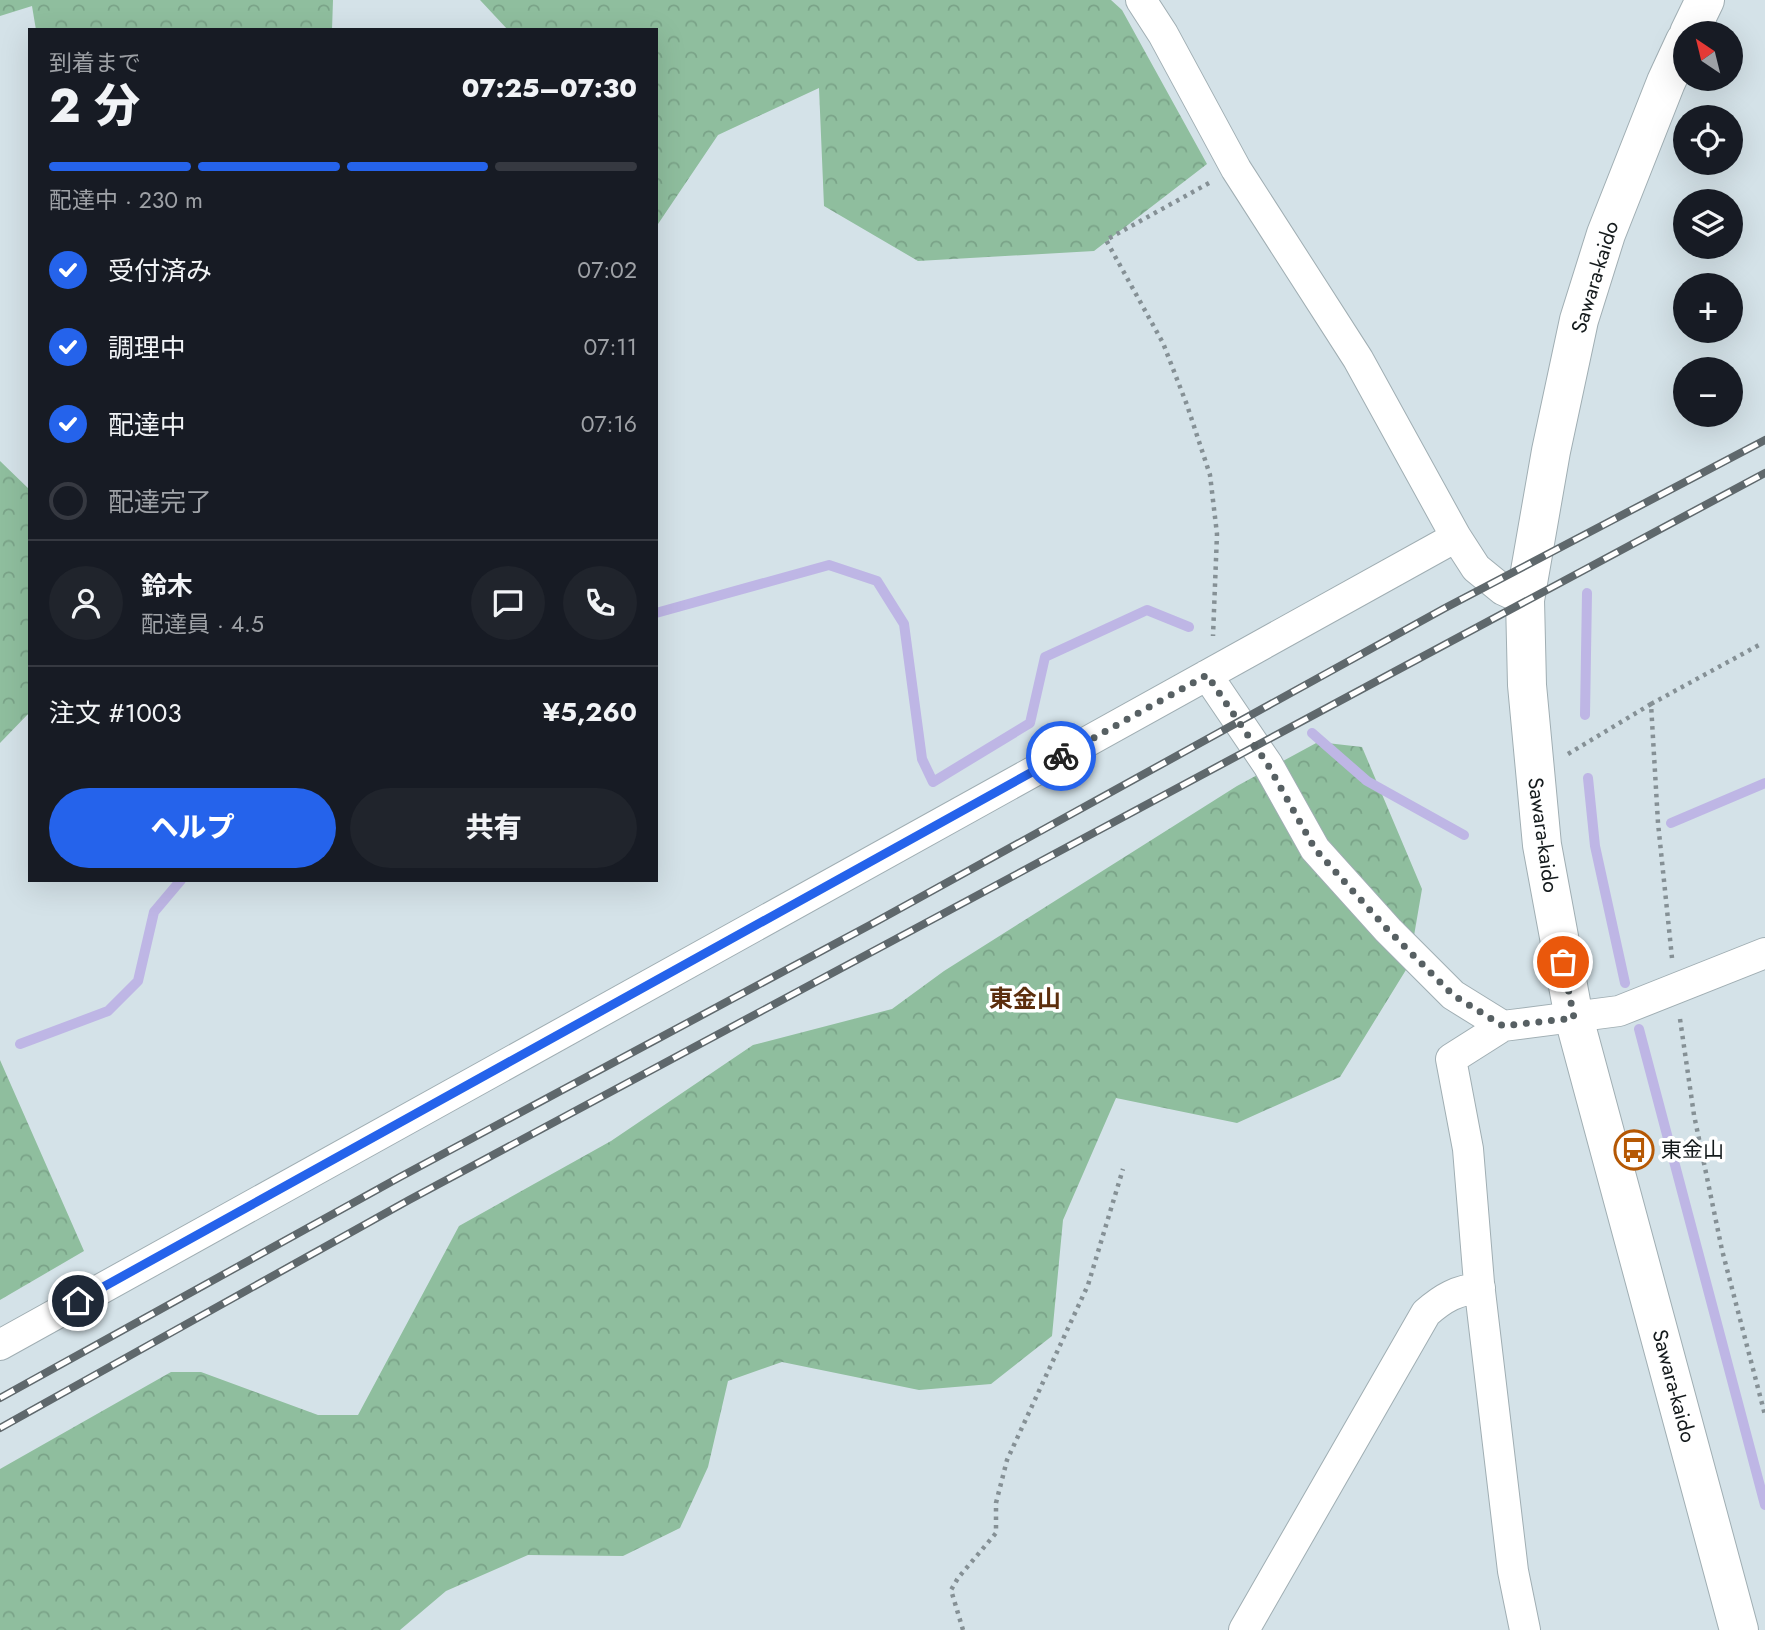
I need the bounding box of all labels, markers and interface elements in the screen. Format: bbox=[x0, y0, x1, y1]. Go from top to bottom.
north arrow bbox=[1673, 21, 1743, 91]
map controls bbox=[1673, 21, 1743, 427]
text: 到着まで bbox=[49, 46, 141, 80]
text: 07:25–07:30 bbox=[462, 69, 637, 107]
text: 2 分 bbox=[49, 73, 140, 139]
button: locate bbox=[1673, 105, 1743, 175]
text: 配達中 · 230 m bbox=[49, 183, 203, 217]
button: layers bbox=[1673, 189, 1743, 259]
street label: Sawara-kaido bbox=[1564, 217, 1626, 337]
icon: check bbox=[49, 251, 87, 289]
text: 受付済み bbox=[108, 252, 212, 290]
text: 07:02 bbox=[577, 253, 637, 287]
button: + bbox=[1673, 273, 1743, 343]
icon: check bbox=[49, 328, 87, 366]
text: 調理中 bbox=[108, 329, 186, 367]
text: 07:11 bbox=[584, 330, 637, 364]
button: − bbox=[1673, 357, 1743, 427]
icon: check bbox=[49, 405, 87, 443]
text: 配達中 bbox=[108, 406, 186, 444]
text: 07:16 bbox=[581, 407, 637, 441]
text: 配達完了 bbox=[108, 483, 212, 521]
button: person bbox=[49, 566, 123, 640]
button: chat bbox=[471, 566, 545, 640]
button: phone bbox=[563, 566, 637, 640]
text: 鈴木 bbox=[141, 567, 193, 605]
text: 配達員 · 4.5 bbox=[141, 607, 264, 641]
text: ¥5,260 bbox=[543, 693, 637, 731]
text: 注文 #1003 bbox=[49, 694, 182, 732]
courier bbox=[1026, 721, 1096, 791]
icon: bike bbox=[1042, 737, 1080, 775]
street label: Sawara-kaido bbox=[1520, 776, 1566, 894]
button: ヘルプ bbox=[49, 788, 336, 868]
button: 共有 bbox=[350, 788, 637, 868]
pin bbox=[1533, 932, 1593, 992]
icon: bag bbox=[1544, 943, 1582, 981]
district label: 東金山 bbox=[989, 981, 1061, 1016]
bus stop icon: 東金山 bbox=[1613, 1129, 1655, 1171]
place label: 東金山 bbox=[1661, 1135, 1724, 1165]
pin bbox=[48, 1271, 108, 1331]
icon: home bbox=[59, 1282, 97, 1320]
street label: Sawara-kaido bbox=[1645, 1326, 1703, 1446]

